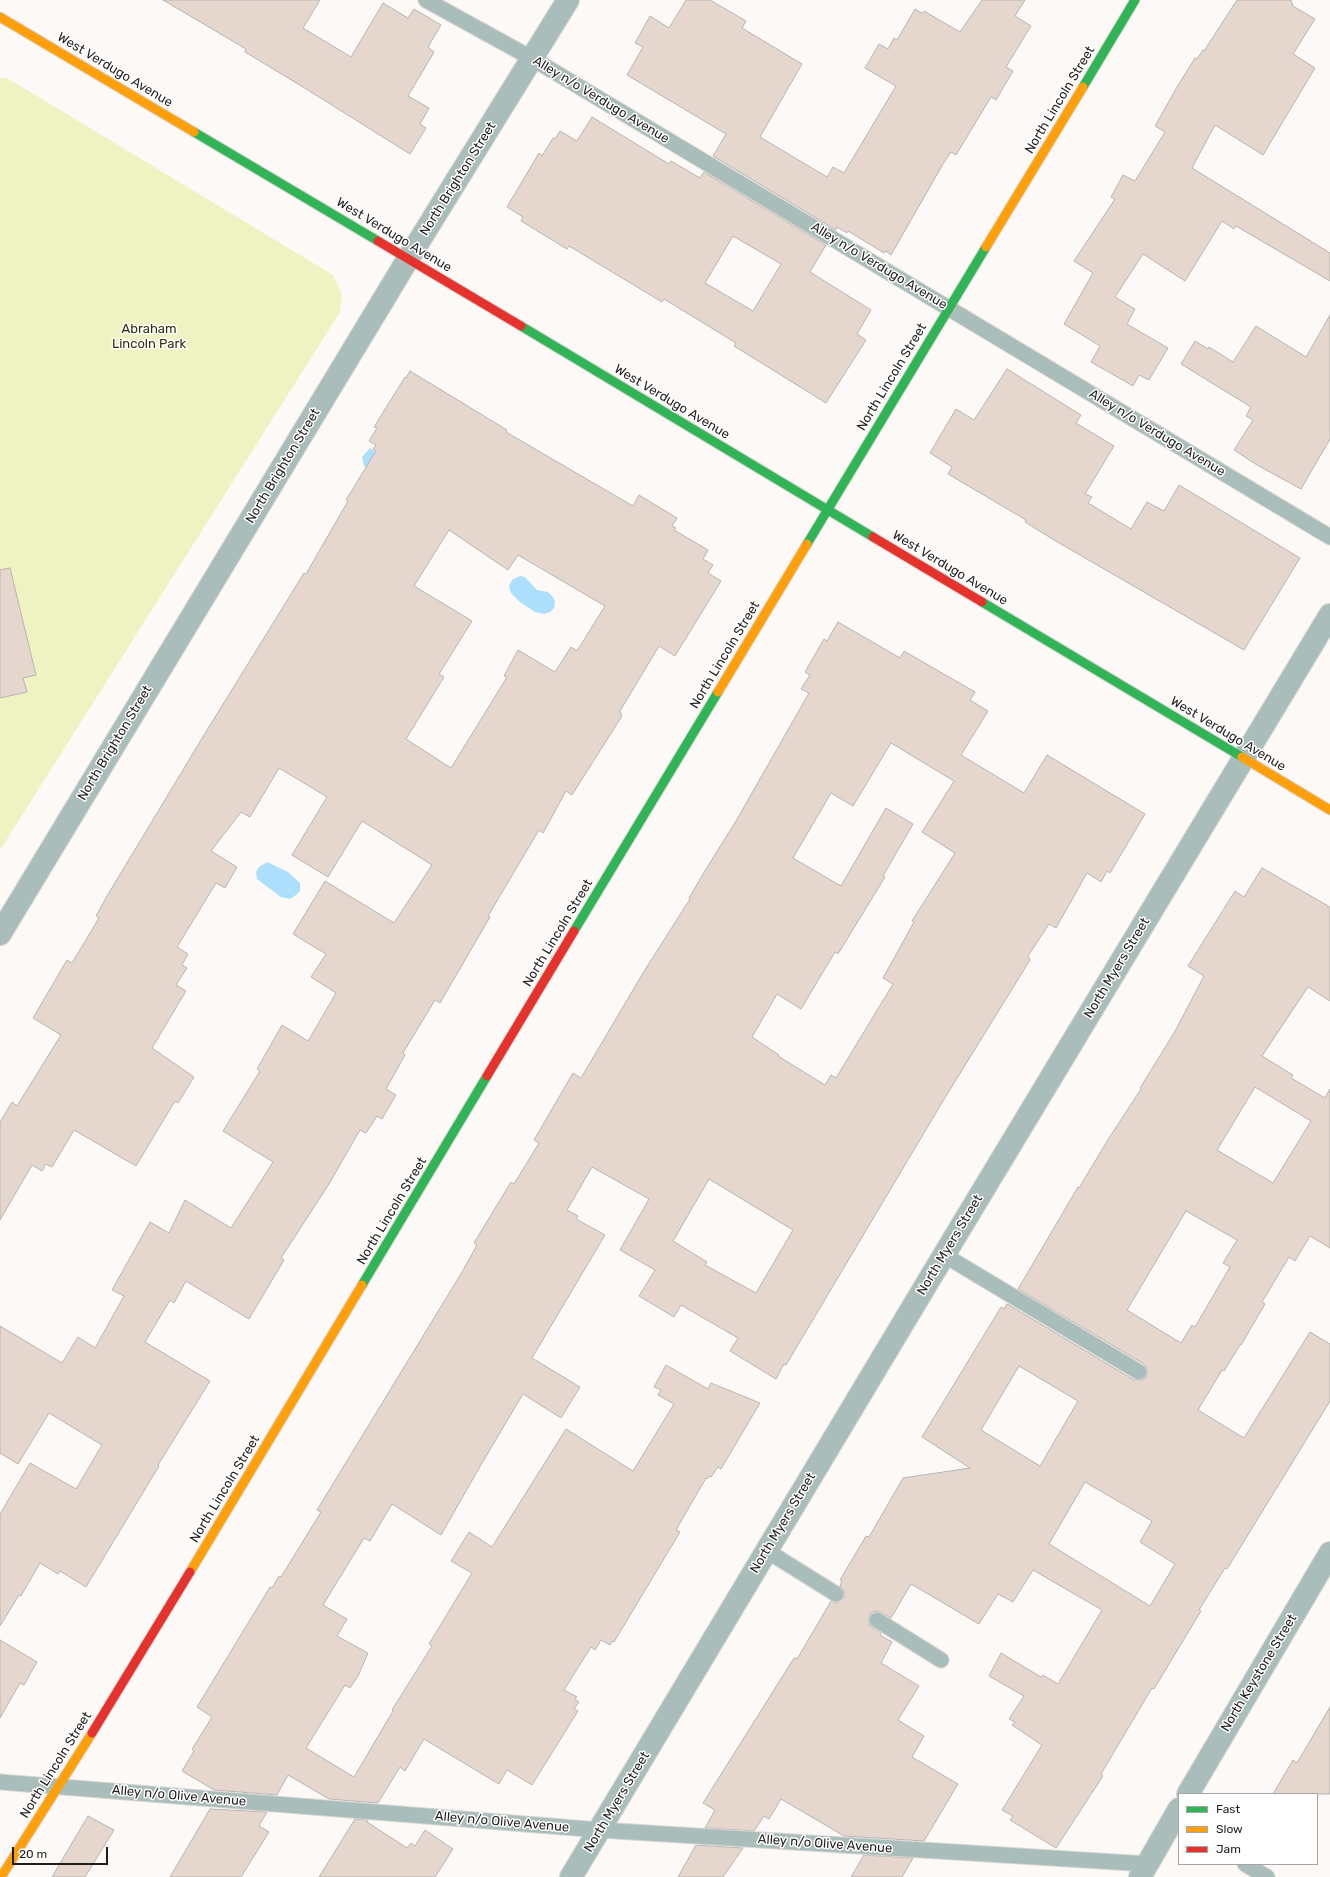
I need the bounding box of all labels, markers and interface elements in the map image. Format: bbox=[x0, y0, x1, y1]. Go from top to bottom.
street label: West Verdugo Avenue bbox=[55, 29, 175, 111]
street label: North Lincoln Street bbox=[1022, 44, 1098, 156]
street label: Alley n/o Verdugo Avenue bbox=[530, 53, 672, 147]
street label: North Brighton Street bbox=[417, 119, 499, 239]
street label: West Verdugo Avenue bbox=[334, 194, 454, 276]
street label: Alley n/o Verdugo Avenue bbox=[808, 219, 950, 313]
park label: Abraham Lincoln Park bbox=[112, 321, 186, 352]
street label: North Lincoln Street bbox=[854, 321, 930, 433]
street label: West Verdugo Avenue bbox=[612, 361, 732, 443]
street label: Alley n/o Verdugo Avenue bbox=[1086, 386, 1228, 480]
street label: North Brighton Street bbox=[243, 406, 323, 526]
street label: West Verdugo Avenue bbox=[890, 527, 1010, 609]
street label: North Lincoln Street bbox=[687, 599, 763, 711]
street label: North Brighton Street bbox=[75, 683, 155, 803]
street label: West Verdugo Avenue bbox=[1168, 693, 1288, 775]
street label: North Lincoln Street bbox=[520, 877, 596, 989]
street label: North Myers Street bbox=[1081, 915, 1153, 1021]
street label: North Lincoln Street bbox=[354, 1155, 430, 1267]
street label: North Myers Street bbox=[914, 1192, 986, 1298]
street label: North Lincoln Street bbox=[187, 1433, 263, 1545]
street label: North Myers Street bbox=[747, 1470, 819, 1576]
street label: North Keystone Street bbox=[1218, 1611, 1300, 1735]
street label: North Lincoln Street bbox=[17, 1709, 95, 1821]
street label: North Myers Street bbox=[581, 1749, 653, 1855]
street label: Alley n/o Olive Avenue bbox=[111, 1782, 247, 1810]
legend bbox=[1178, 1793, 1318, 1865]
text: Fast bbox=[1216, 1802, 1240, 1816]
street label: Alley n/o Olive Avenue bbox=[434, 1808, 570, 1836]
text: Slow bbox=[1216, 1822, 1243, 1836]
street label: Alley n/o Olive Avenue bbox=[757, 1832, 893, 1856]
scale bar bbox=[14, 1839, 110, 1865]
text: Jam bbox=[1216, 1842, 1241, 1856]
text: 20 m bbox=[19, 1847, 47, 1861]

